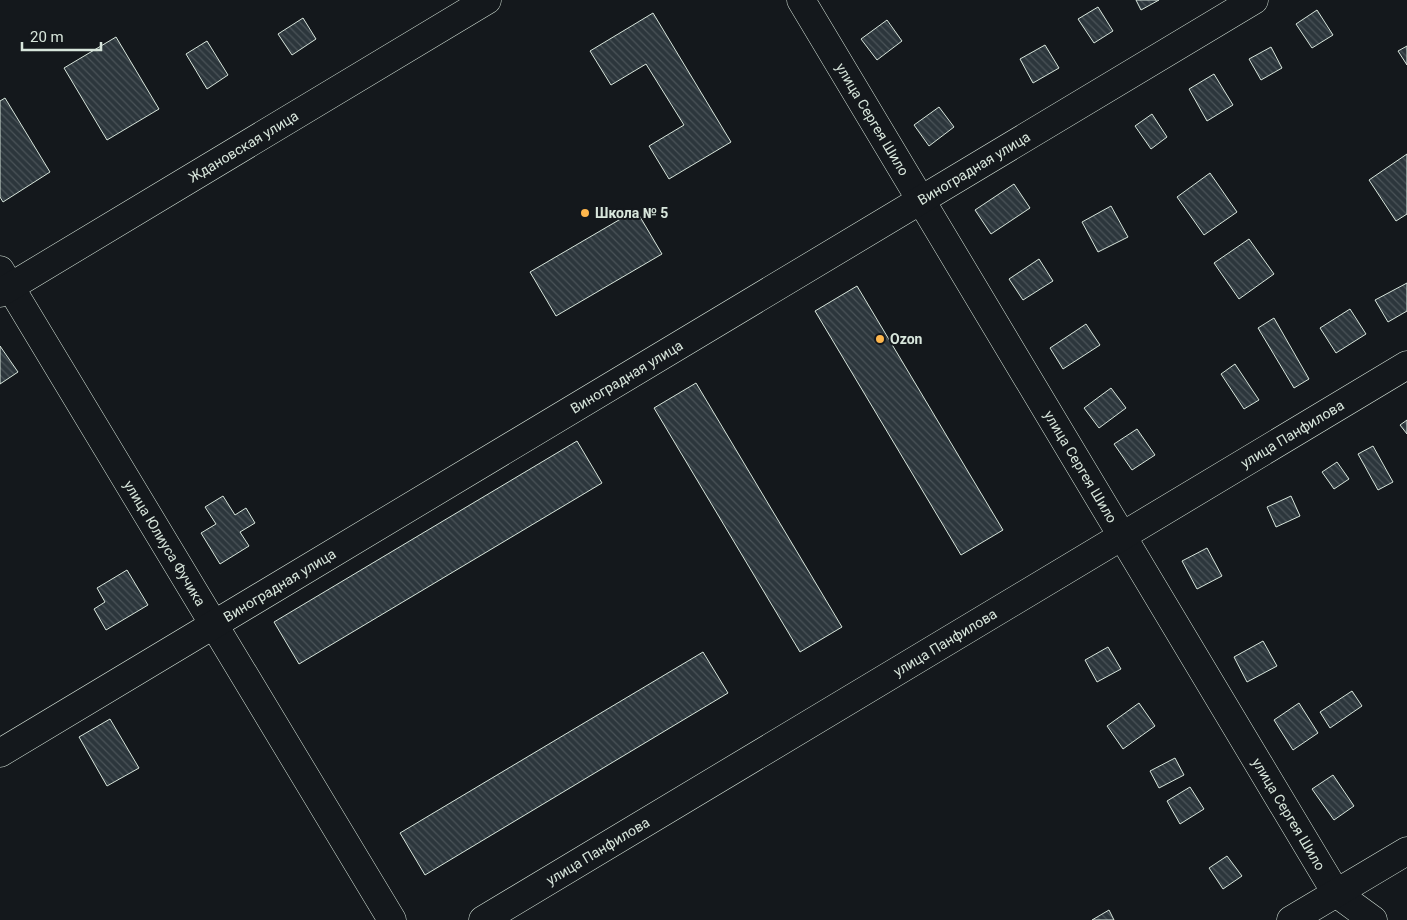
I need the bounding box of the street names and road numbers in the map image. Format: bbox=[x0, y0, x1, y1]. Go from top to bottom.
street label: улица Сергея Шило bbox=[833, 60, 912, 178]
street label: Ждановская улица bbox=[186, 108, 301, 186]
street label: Виноградная улица bbox=[915, 128, 1033, 208]
street label: Виноградная улица bbox=[568, 337, 686, 417]
street label: улица Панфилова bbox=[1238, 397, 1347, 471]
street label: улица Сергея Шило bbox=[1041, 408, 1120, 526]
street label: улица Юлиуса Фучика bbox=[121, 477, 209, 609]
street label: Виноградная улица bbox=[220, 545, 339, 625]
street label: улица Панфилова bbox=[891, 605, 1000, 680]
street label: улица Сергея Шило bbox=[1249, 755, 1329, 873]
street label: улица Панфилова bbox=[543, 814, 652, 888]

